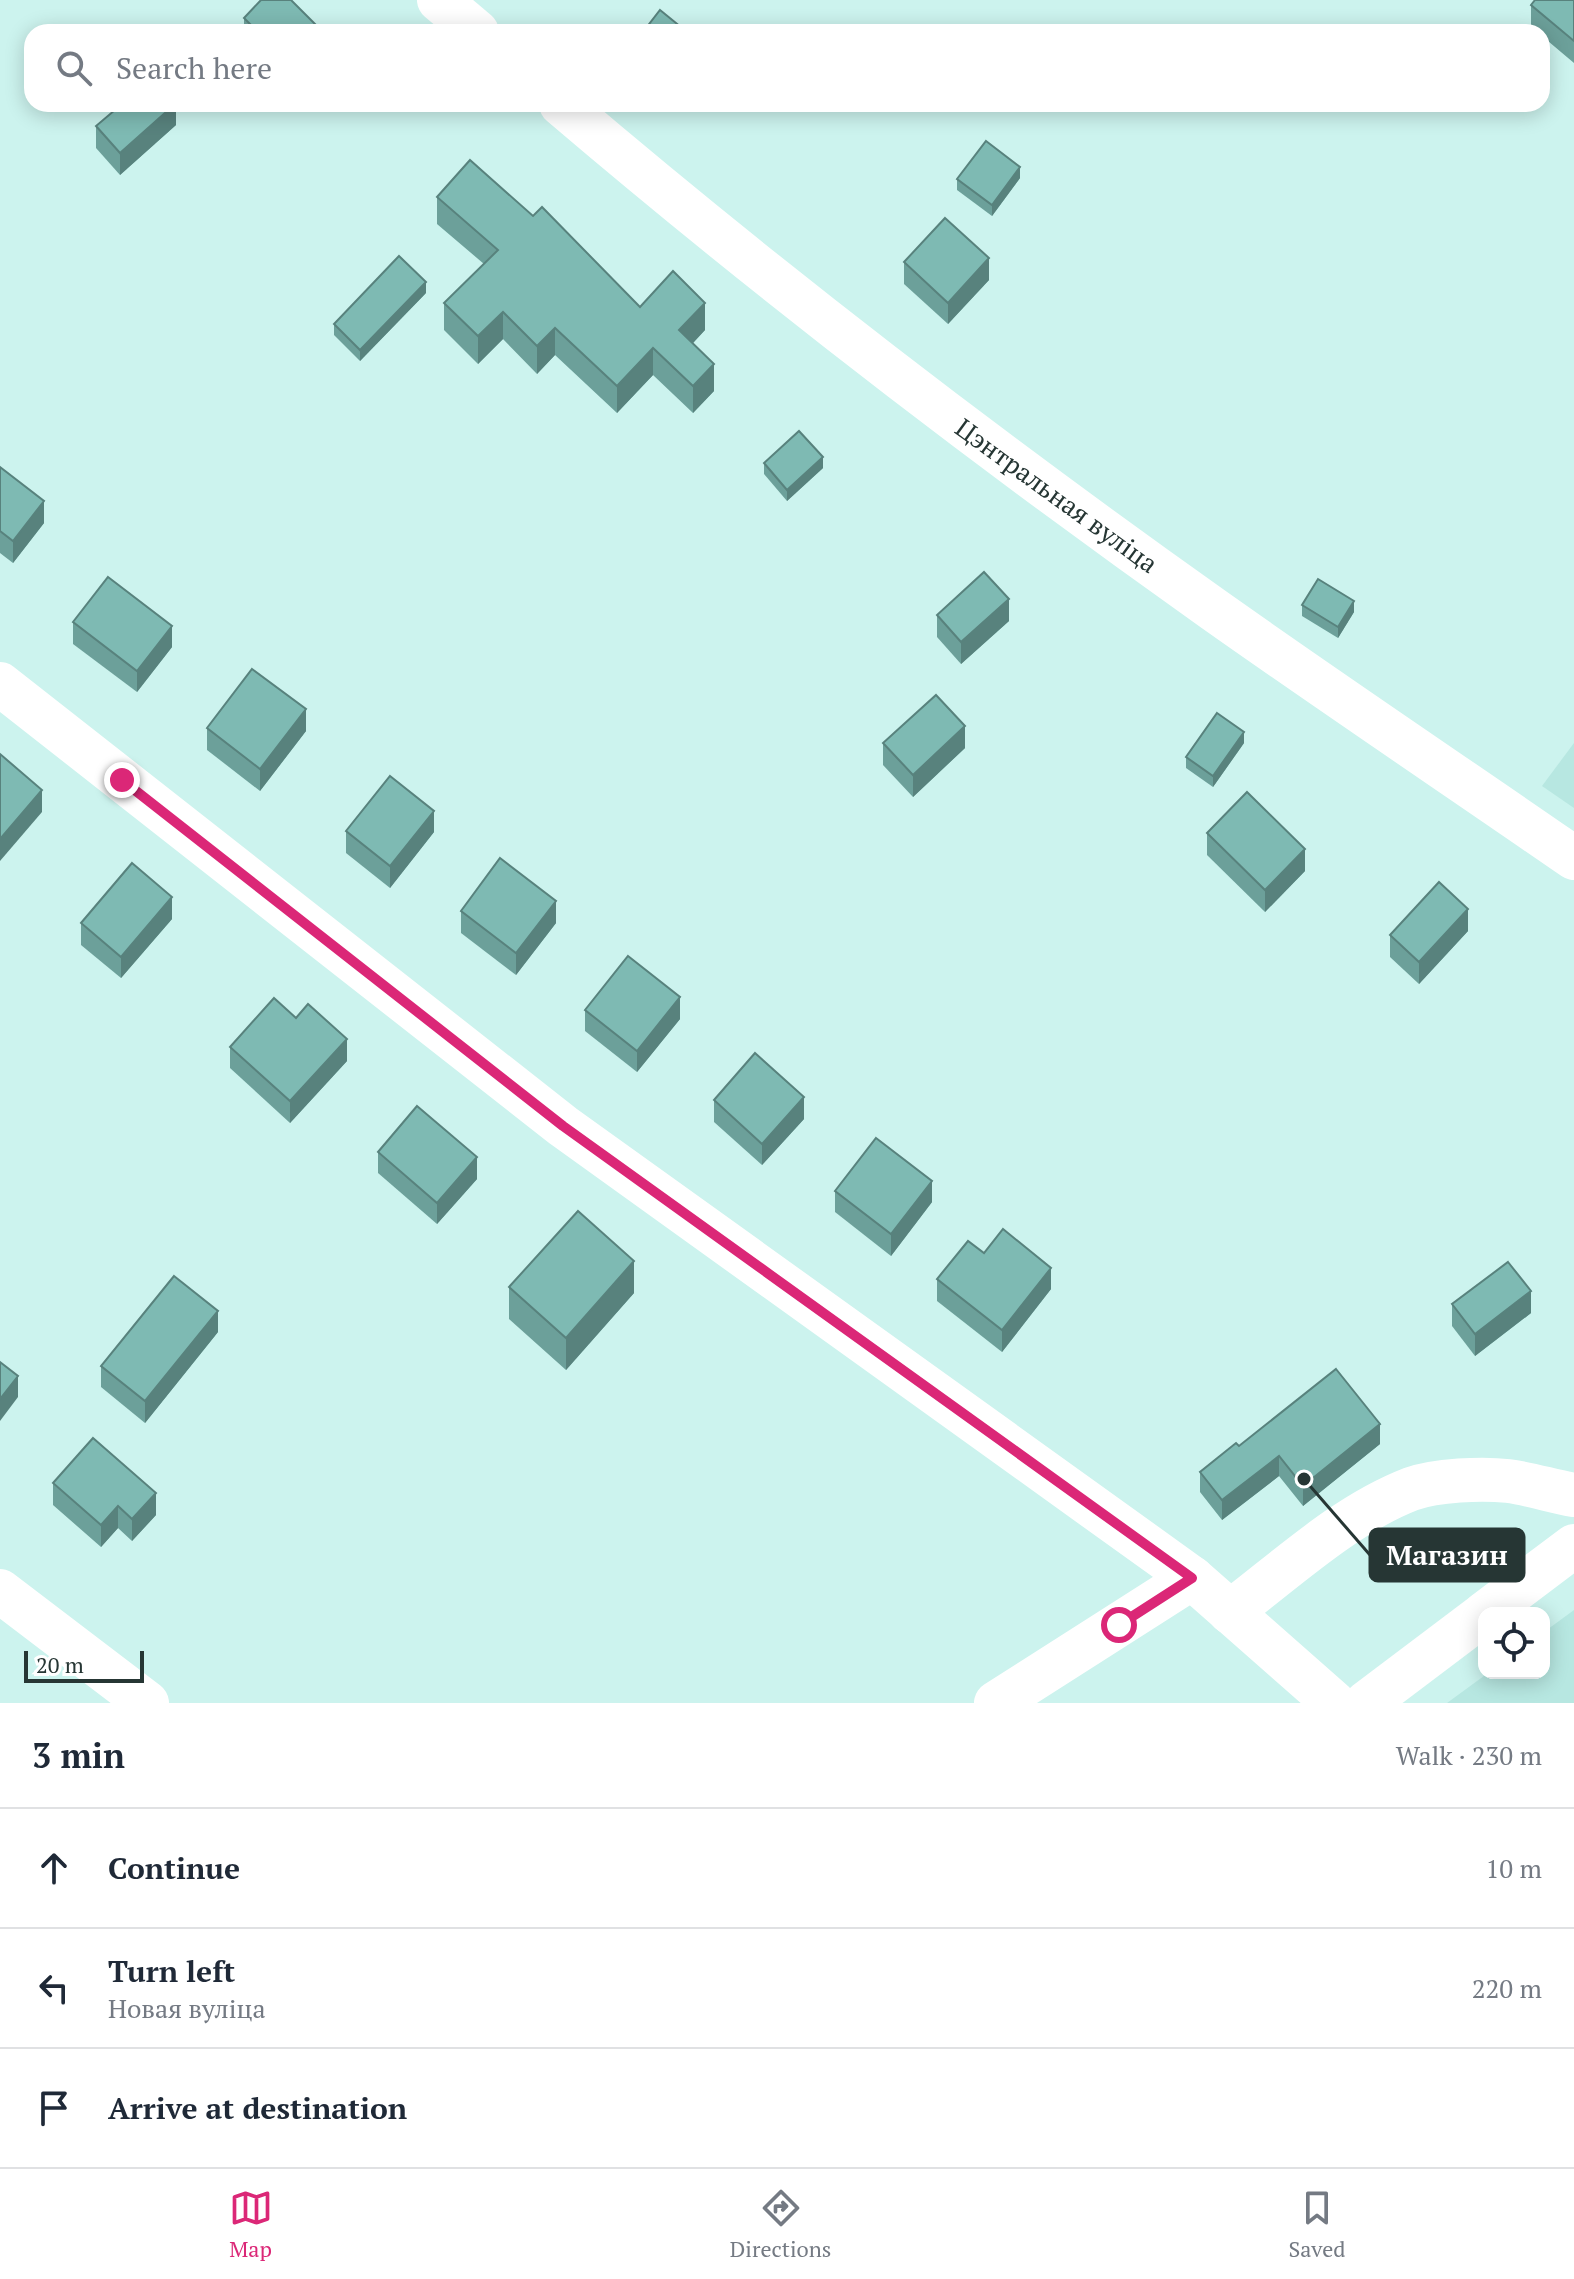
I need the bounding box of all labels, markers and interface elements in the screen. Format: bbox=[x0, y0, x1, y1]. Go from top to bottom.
search box bbox=[24, 24, 1550, 112]
icon: search bbox=[52, 46, 96, 90]
text: Search here bbox=[116, 48, 272, 88]
street label: Цэнтральная вуліца bbox=[949, 410, 1165, 580]
route end bbox=[104, 762, 140, 798]
callout: Магазин bbox=[1370, 1529, 1524, 1581]
text: Магазин bbox=[1386, 1536, 1508, 1573]
route start bbox=[1101, 1607, 1137, 1643]
map controls bbox=[1478, 1607, 1550, 1679]
button: locate bbox=[1478, 1607, 1550, 1679]
scale bar bbox=[24, 1647, 144, 1683]
text: 20 m bbox=[36, 1650, 84, 1679]
text: 3 min bbox=[32, 1733, 125, 1778]
text: Walk · 230 m bbox=[1396, 1738, 1542, 1772]
icon: ahead bbox=[32, 1846, 76, 1890]
text: Continue bbox=[108, 1848, 240, 1888]
text: 10 m bbox=[1486, 1851, 1542, 1885]
text: Turn left bbox=[108, 1951, 235, 1991]
icon: left bbox=[32, 1966, 76, 2010]
text: 220 m bbox=[1472, 1971, 1542, 2005]
text: Новая вуліца bbox=[108, 1991, 266, 2025]
icon: arrive bbox=[32, 2086, 76, 2130]
text: Arrive at destination bbox=[108, 2088, 407, 2128]
tab: Map bbox=[229, 2186, 273, 2263]
tab: Directions bbox=[730, 2186, 831, 2263]
tab: Saved bbox=[1288, 2186, 1345, 2263]

